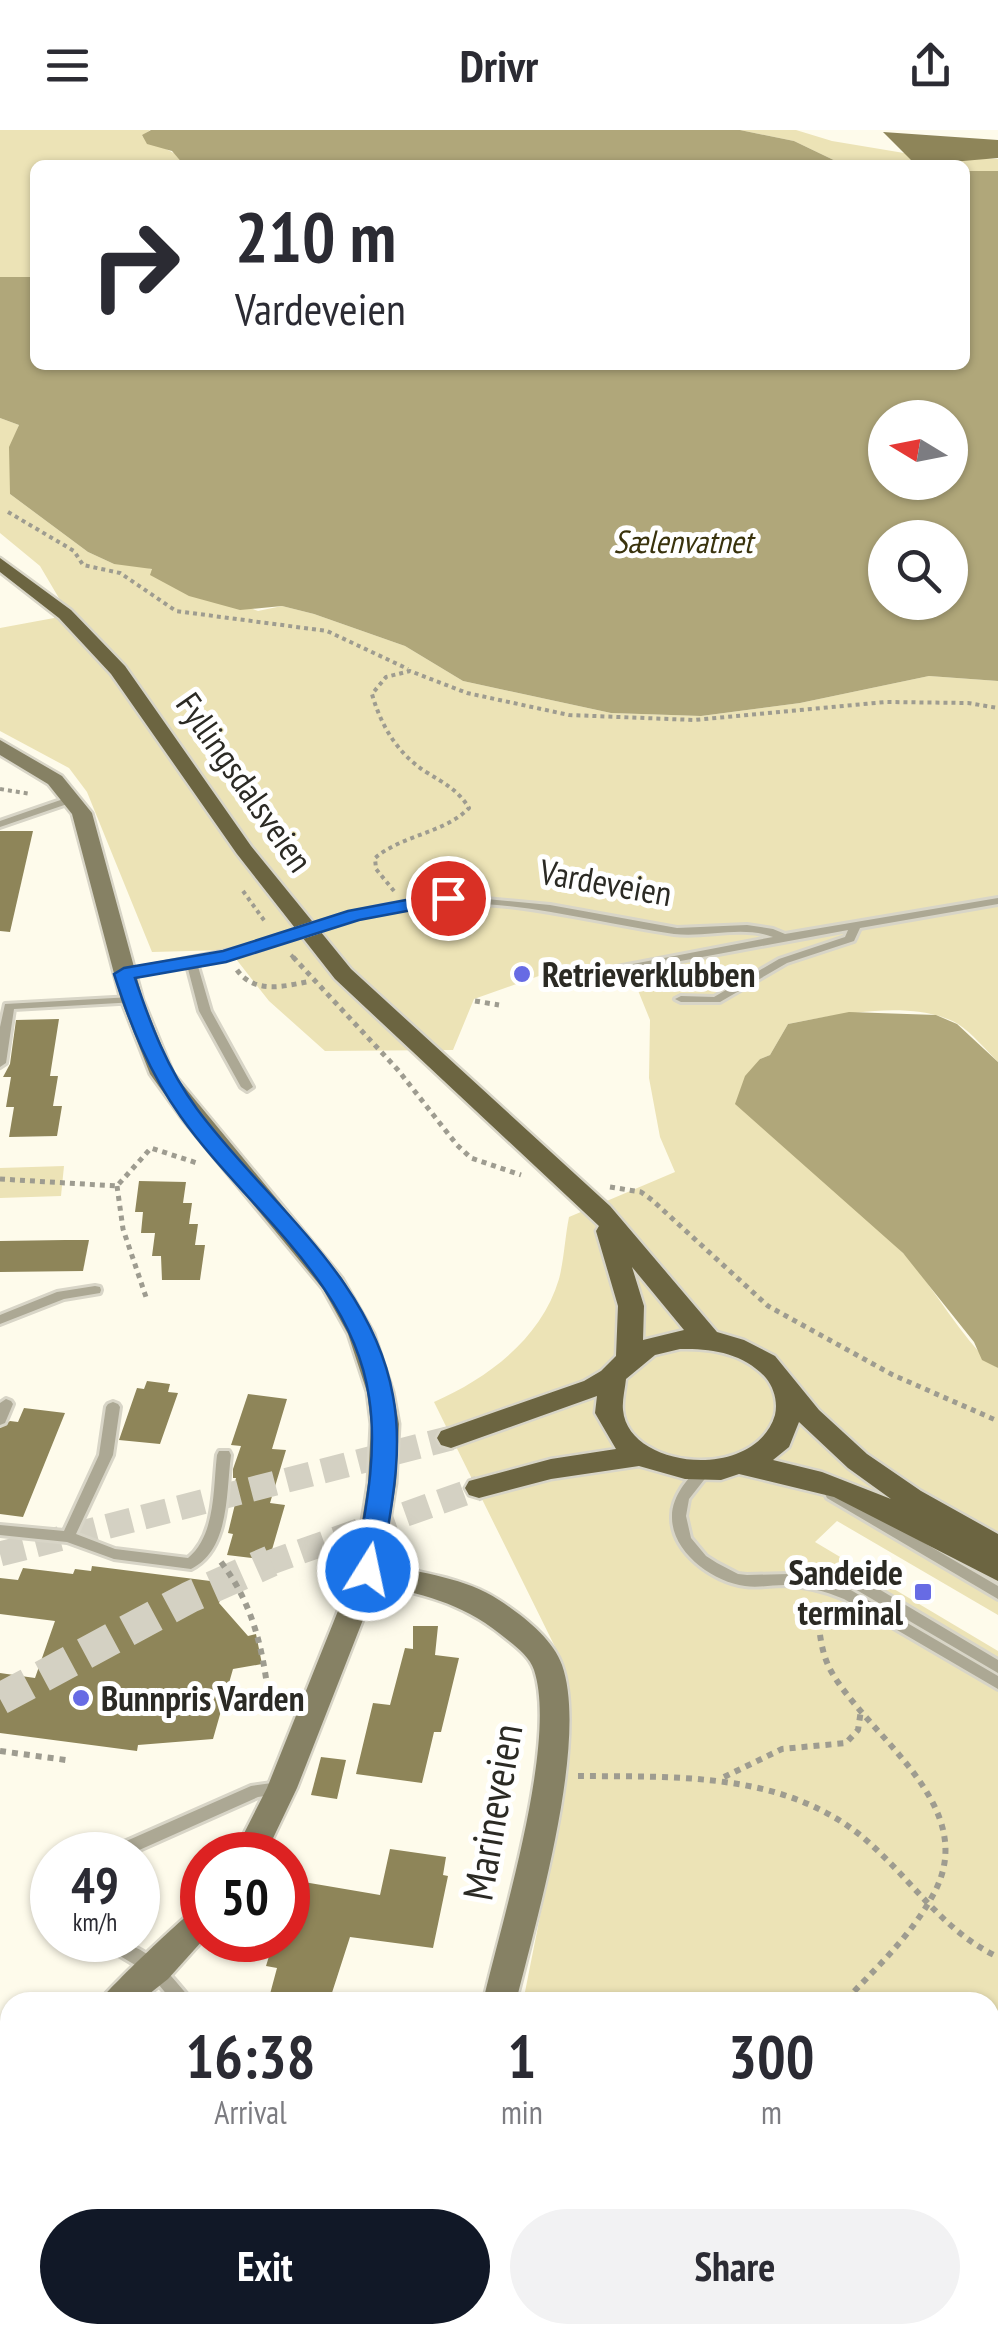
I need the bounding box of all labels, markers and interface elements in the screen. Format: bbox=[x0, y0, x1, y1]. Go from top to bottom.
text: Drivr bbox=[460, 36, 538, 94]
icon: menu bbox=[40, 38, 95, 93]
icon: share bbox=[903, 38, 958, 93]
text: 210 m bbox=[235, 191, 396, 281]
icon: right bbox=[70, 200, 200, 330]
text: Vardeveien bbox=[235, 279, 406, 337]
north arrow bbox=[868, 400, 968, 500]
map controls bbox=[868, 400, 968, 620]
water label: Sælenvatnet bbox=[613, 520, 756, 562]
button: search bbox=[868, 520, 968, 620]
street label: Fyllingsdalsveien bbox=[166, 683, 324, 881]
street label: Vardeveien bbox=[536, 848, 675, 916]
pin bbox=[406, 856, 491, 941]
icon: arrive bbox=[421, 871, 476, 926]
place label: Retrieverklubben bbox=[542, 951, 755, 997]
marker: Retrieverklubben bbox=[511, 963, 533, 985]
position arrow bbox=[316, 1518, 420, 1622]
place label: Sandeide terminal bbox=[788, 1549, 903, 1635]
marker: Sandeide terminal bbox=[912, 1581, 934, 1603]
place label: Bunnpris Varden bbox=[101, 1675, 304, 1721]
marker: Bunnpris Varden bbox=[70, 1687, 92, 1709]
street label: Marineveien bbox=[449, 1720, 535, 1904]
speed limit sign: 50 bbox=[180, 1832, 310, 1962]
text: 49 bbox=[71, 1852, 119, 1917]
text: km/h bbox=[73, 1906, 117, 1938]
text: 16:38 bbox=[186, 2017, 315, 2095]
text: 1 bbox=[508, 2017, 536, 2095]
text: 300 bbox=[728, 2017, 814, 2095]
text: Arrival bbox=[214, 2091, 287, 2133]
text: min bbox=[501, 2091, 543, 2133]
text: m bbox=[761, 2091, 782, 2133]
button: Exit bbox=[40, 2209, 490, 2324]
button: Share bbox=[510, 2209, 960, 2324]

